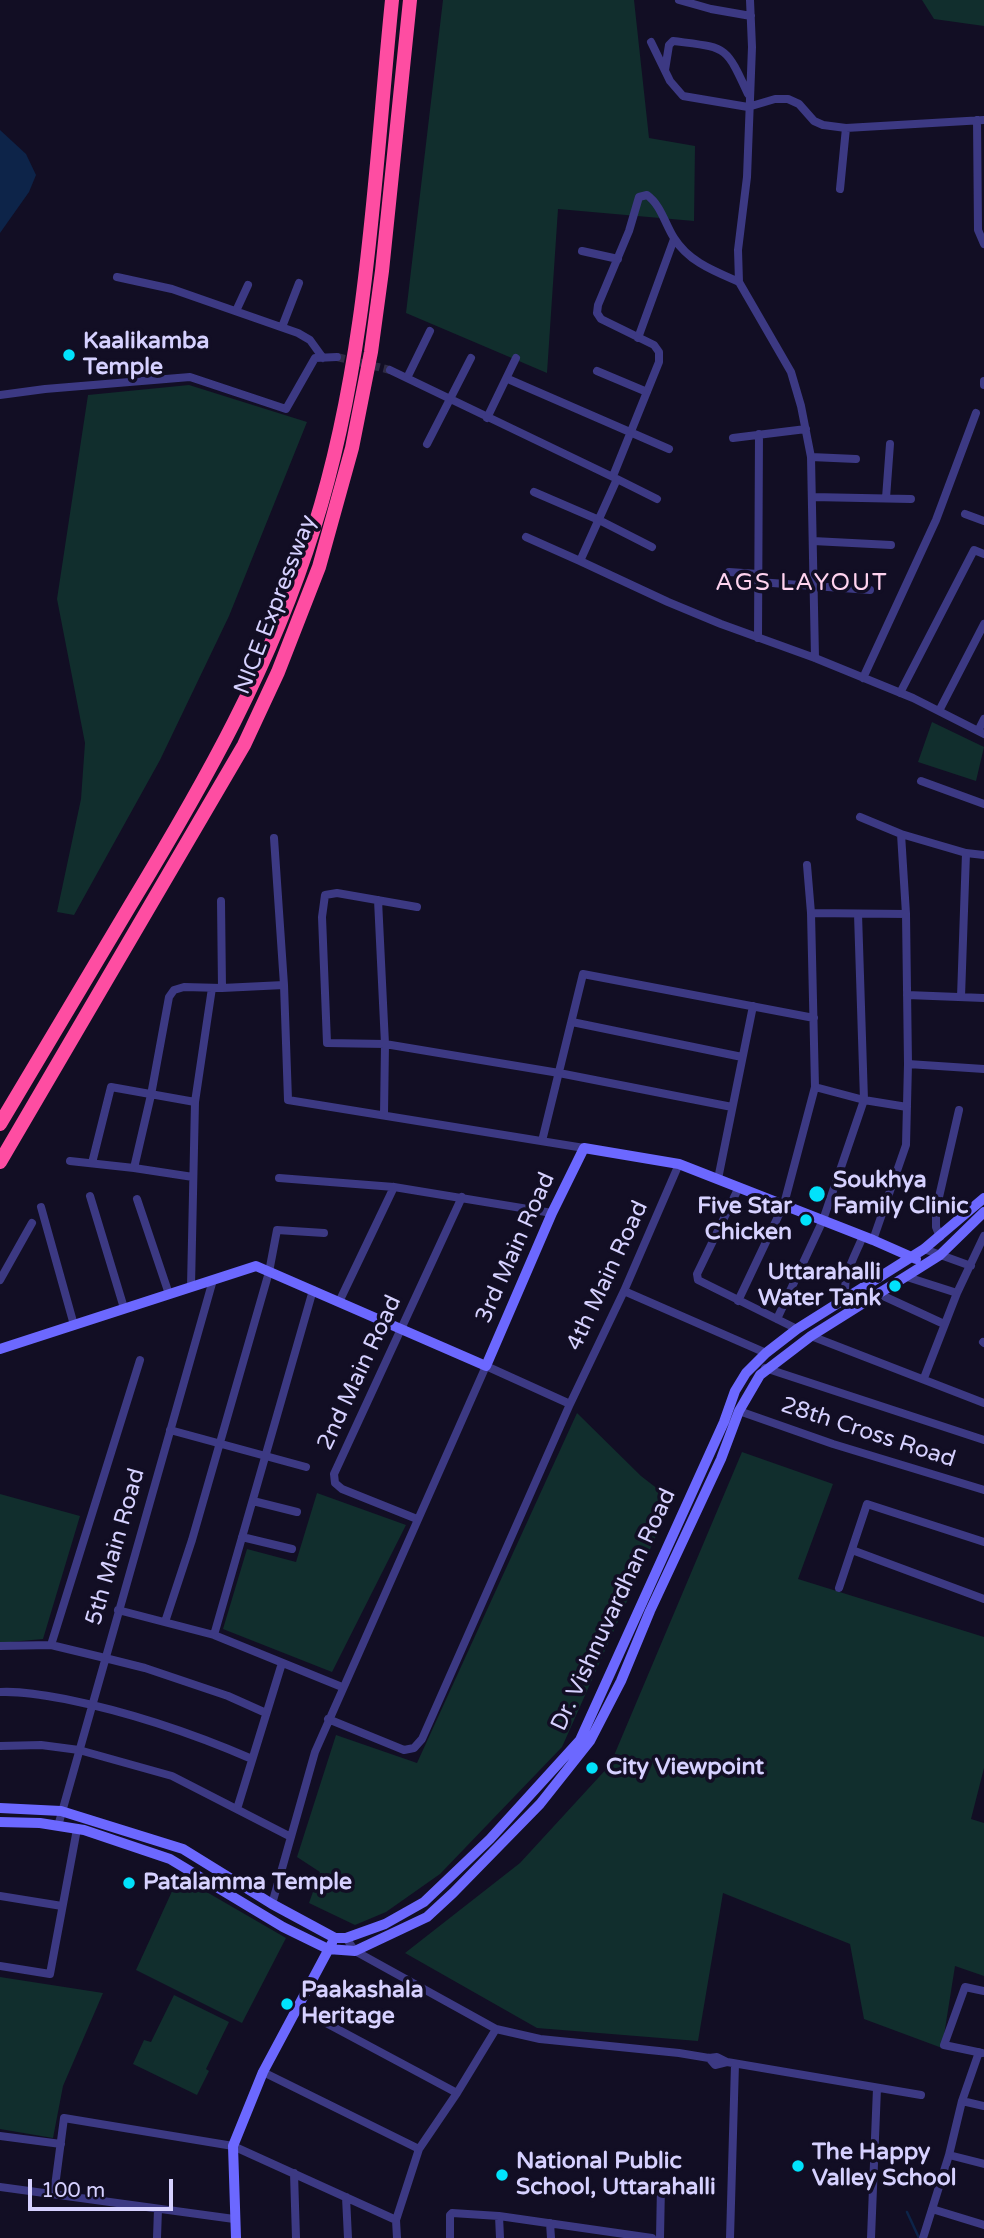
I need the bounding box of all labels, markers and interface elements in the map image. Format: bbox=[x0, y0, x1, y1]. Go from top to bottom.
place label: Kaalikamba Temple bbox=[83, 328, 209, 382]
marker: Kaalikamba Temple bbox=[61, 347, 77, 363]
street label: NICE Expressway bbox=[229, 511, 323, 699]
district label: AGS LAYOUT bbox=[717, 570, 887, 598]
place label: Soukhya Family Clinic bbox=[833, 1167, 968, 1221]
street label: 3rd Main Road bbox=[470, 1168, 562, 1328]
marker: Soukhya Family Clinic bbox=[807, 1184, 827, 1204]
place label: Five Star Chicken bbox=[697, 1193, 792, 1247]
street label: 4th Main Road bbox=[561, 1197, 655, 1355]
marker: Five Star Chicken bbox=[798, 1212, 814, 1228]
place label: Uttarahalli Water Tank bbox=[758, 1259, 881, 1313]
marker: Uttarahalli Water Tank bbox=[887, 1278, 903, 1294]
street label: 2nd Main Road bbox=[312, 1291, 408, 1455]
street label: 28th Cross Road bbox=[777, 1392, 959, 1474]
street label: 5th Main Road bbox=[80, 1465, 152, 1629]
street label: Dr. Vishnuvardhan Road bbox=[546, 1484, 682, 1736]
place label: City Viewpoint bbox=[606, 1754, 764, 1782]
marker: City Viewpoint bbox=[584, 1760, 600, 1776]
place label: Patalamma Temple bbox=[143, 1869, 352, 1897]
marker: Patalamma Temple bbox=[121, 1875, 137, 1891]
place label: Paakashala Heritage bbox=[301, 1977, 424, 2031]
marker: Paakashala Heritage bbox=[279, 1996, 295, 2012]
place label: The Happy Valley School bbox=[812, 2139, 956, 2193]
place label: National Public School, Uttarahalli bbox=[516, 2148, 716, 2202]
marker: The Happy Valley School bbox=[790, 2158, 806, 2174]
scale bar bbox=[32, 2164, 177, 2208]
marker: National Public School, Uttarahalli bbox=[494, 2167, 510, 2183]
text: 100 m bbox=[41, 2178, 105, 2203]

